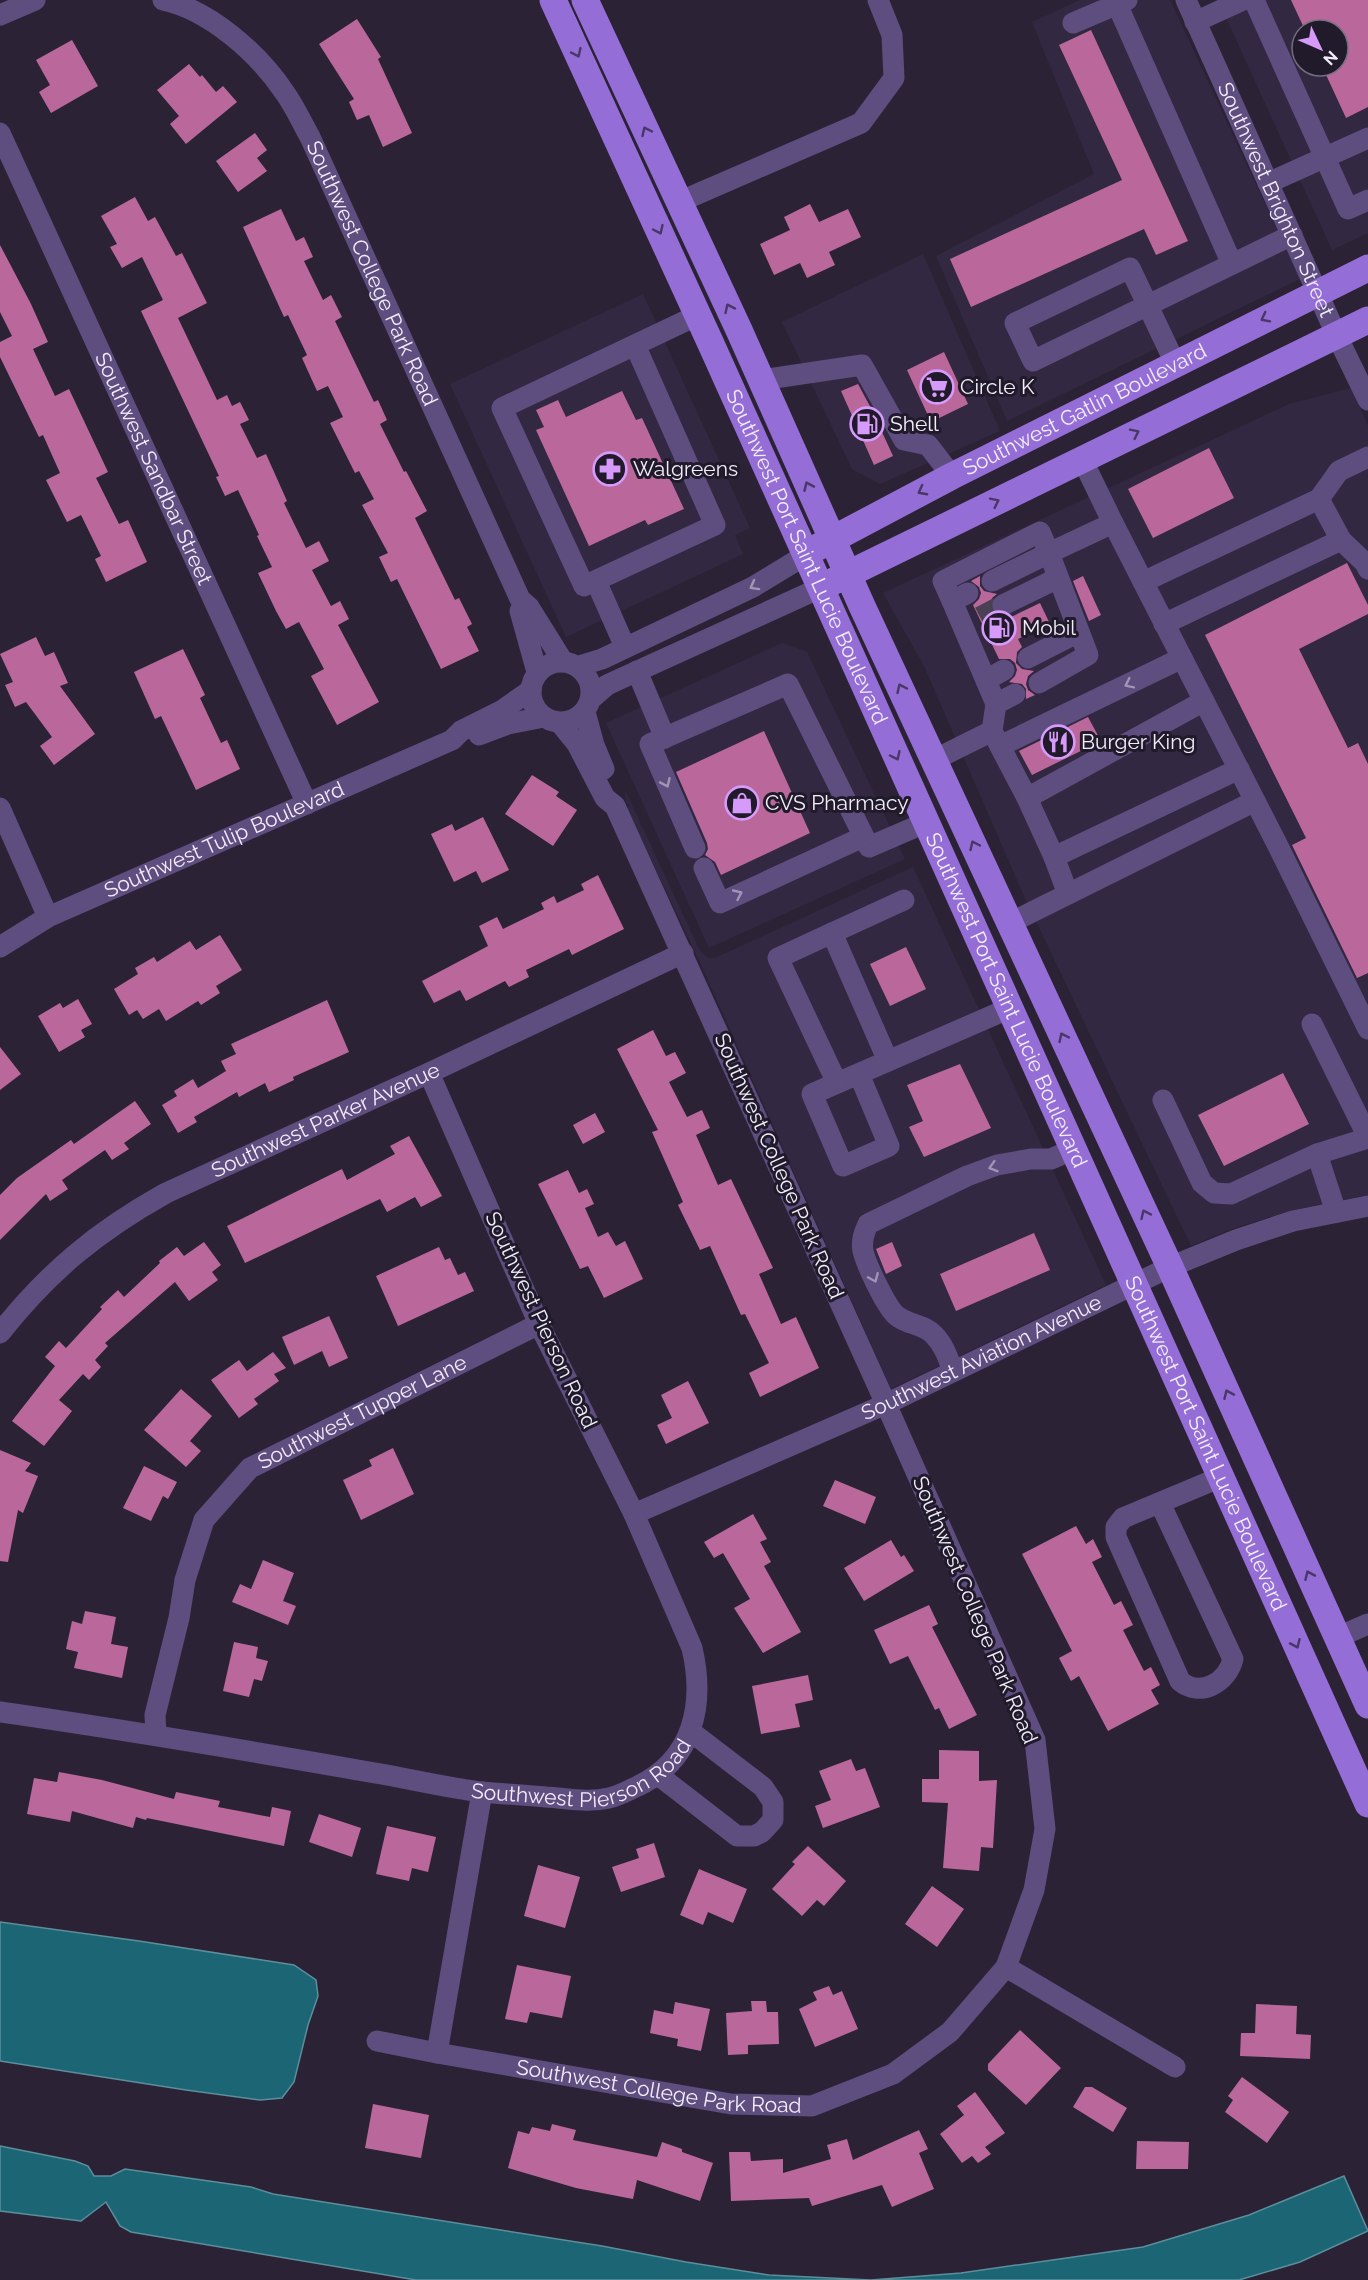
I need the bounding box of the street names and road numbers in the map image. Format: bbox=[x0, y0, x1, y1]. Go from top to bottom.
street label: Southwest Brighton Street bbox=[1213, 78, 1340, 321]
street label: Southwest College Park Road bbox=[301, 137, 443, 410]
street label: Southwest Gatlin Boulevard bbox=[959, 338, 1210, 481]
street label: Southwest Sandbar Street bbox=[90, 348, 218, 588]
street label: Southwest Port Saint Lucie Boulevard bbox=[721, 385, 893, 728]
street label: Southwest Tulip Boulevard bbox=[100, 776, 348, 903]
street label: Southwest Port Saint Lucie Boulevard bbox=[920, 828, 1093, 1171]
street label: Southwest College Park Road bbox=[709, 1029, 849, 1303]
street label: Southwest Parker Avenue bbox=[207, 1057, 444, 1183]
street label: Southwest Pierson Road bbox=[480, 1207, 603, 1432]
street label: Southwest Port Saint Lucie Boulevard bbox=[1120, 1272, 1292, 1614]
street label: Southwest Aviation Avenue bbox=[857, 1289, 1105, 1425]
street label: Southwest Tupper Lane bbox=[253, 1349, 470, 1474]
street label: Southwest College Park Road bbox=[908, 1472, 1043, 1747]
street label: Southwest Pierson Road bbox=[470, 1734, 696, 1812]
street label: Southwest College Park Road bbox=[514, 2054, 802, 2118]

